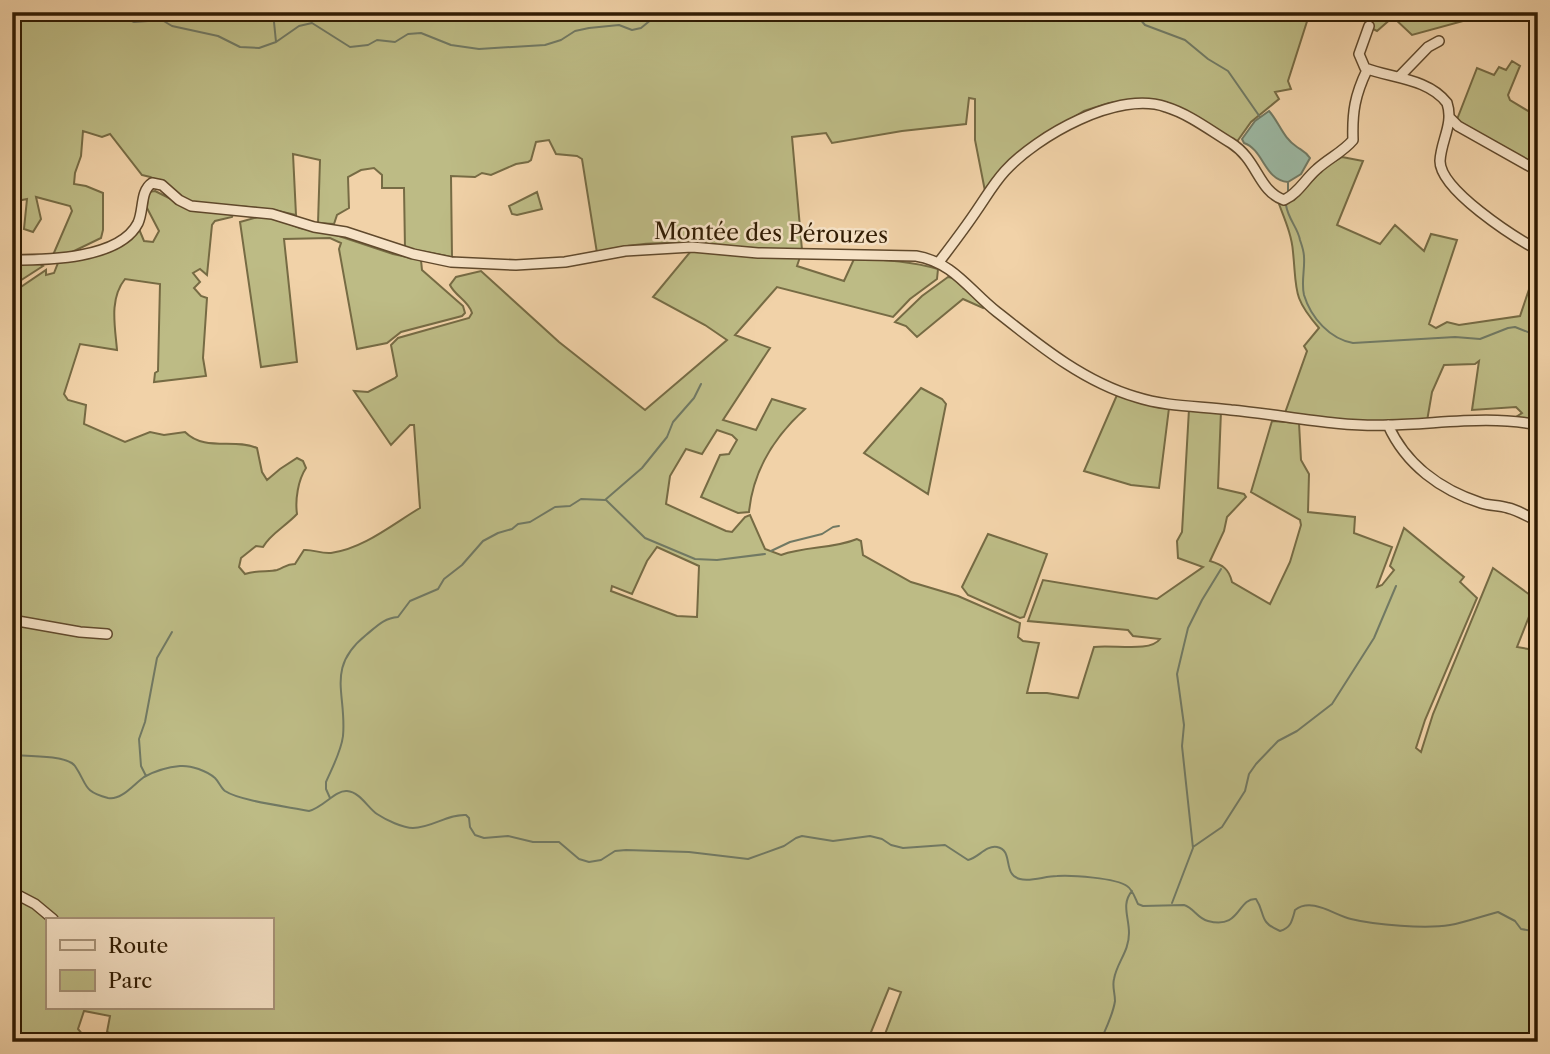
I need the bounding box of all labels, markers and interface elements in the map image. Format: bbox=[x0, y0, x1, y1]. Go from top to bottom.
street label: Montée des Pérouzes bbox=[654, 217, 888, 249]
legend bbox=[46, 918, 273, 1009]
text: Route bbox=[108, 933, 168, 958]
text: Parc bbox=[108, 968, 152, 993]

